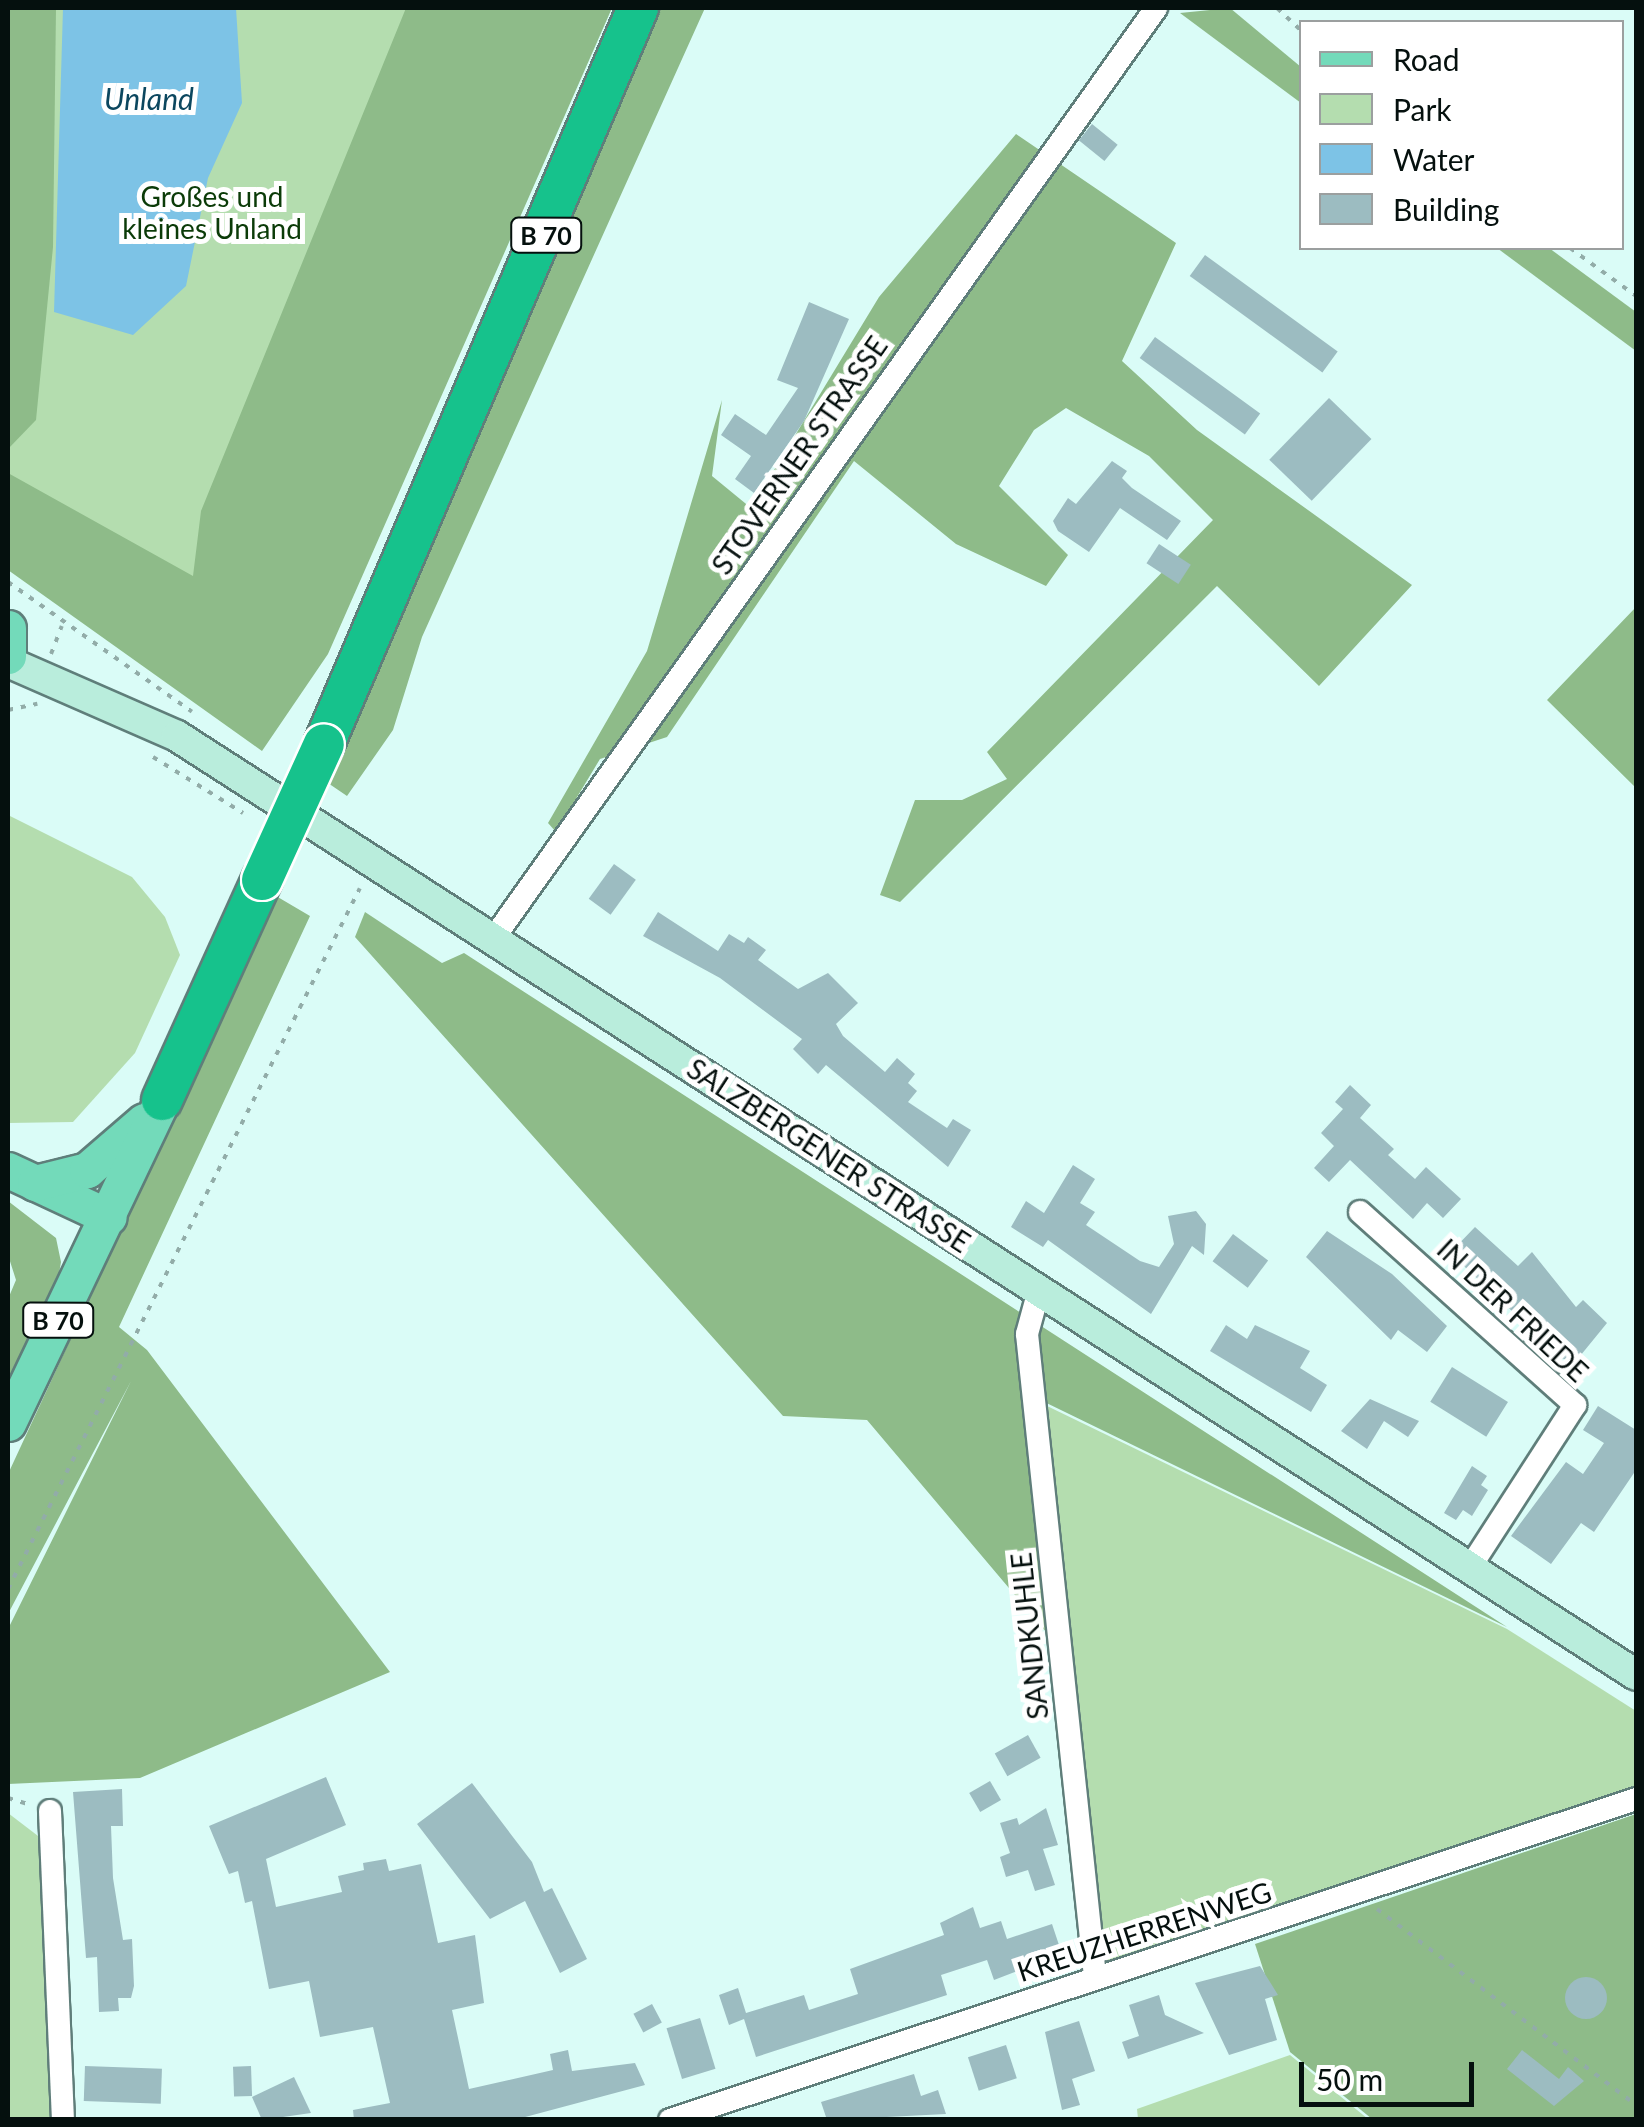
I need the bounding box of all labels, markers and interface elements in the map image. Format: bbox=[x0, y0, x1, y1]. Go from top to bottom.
legend bbox=[1299, 20, 1624, 250]
text: Road bbox=[1393, 41, 1460, 77]
water label: Unland bbox=[104, 80, 194, 116]
text: Park bbox=[1393, 91, 1452, 127]
text: Water bbox=[1393, 141, 1475, 177]
park label: Großes und kleines Unland bbox=[122, 179, 302, 245]
text: Building bbox=[1393, 191, 1499, 227]
road number: B 70 bbox=[508, 215, 584, 255]
street label: STOVERNER STRASSE bbox=[704, 330, 894, 580]
street label: SALZBERGENER STRASSE bbox=[681, 1051, 977, 1259]
street label: IN DER FRIEDE bbox=[1431, 1232, 1595, 1388]
road number: B 70 bbox=[20, 1300, 96, 1340]
street label: SANDKUHLE bbox=[1004, 1551, 1054, 1721]
street label: KREUZHERRENWEG bbox=[1013, 1874, 1275, 1988]
scale bar bbox=[1304, 2042, 1479, 2104]
text: 50 m bbox=[1316, 2061, 1383, 2097]

